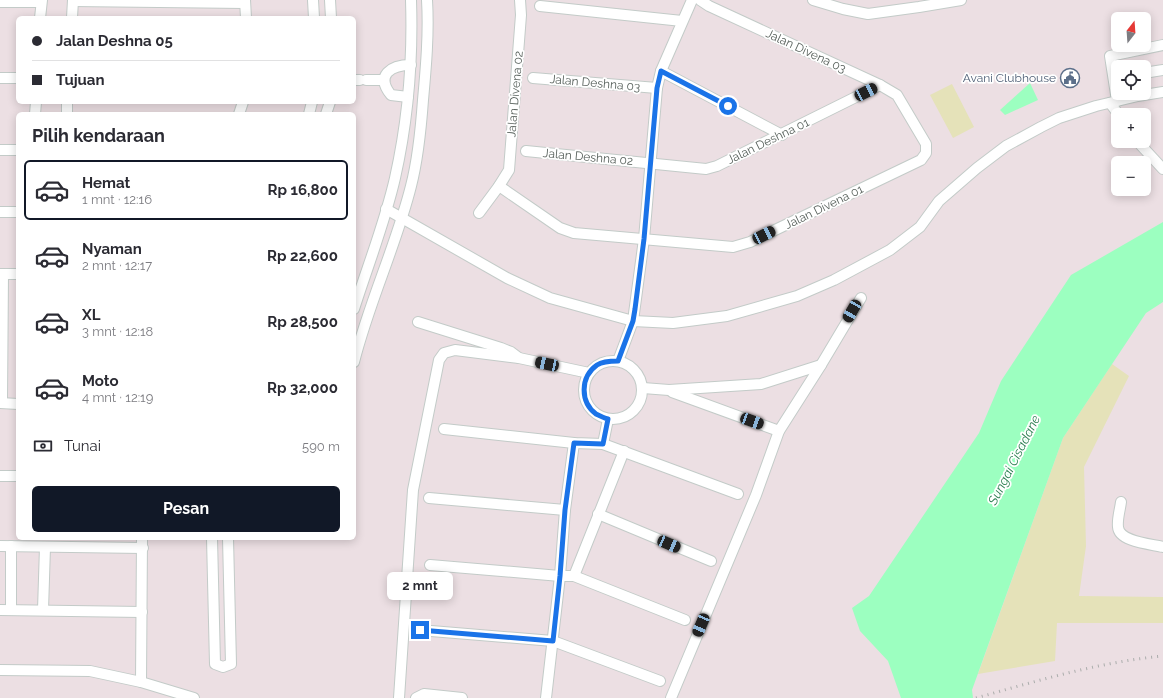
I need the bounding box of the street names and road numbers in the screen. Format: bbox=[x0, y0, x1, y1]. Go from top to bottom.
street label: Jalan Divena 03 bbox=[764, 26, 848, 76]
street label: Jalan Divena 02 bbox=[504, 50, 526, 138]
street label: Jalan Deshna 03 bbox=[549, 72, 641, 94]
street label: Jalan Deshna 01 bbox=[725, 115, 811, 167]
street label: Jalan Deshna 02 bbox=[542, 146, 634, 168]
street label: Jalan Divena 01 bbox=[782, 182, 866, 232]

